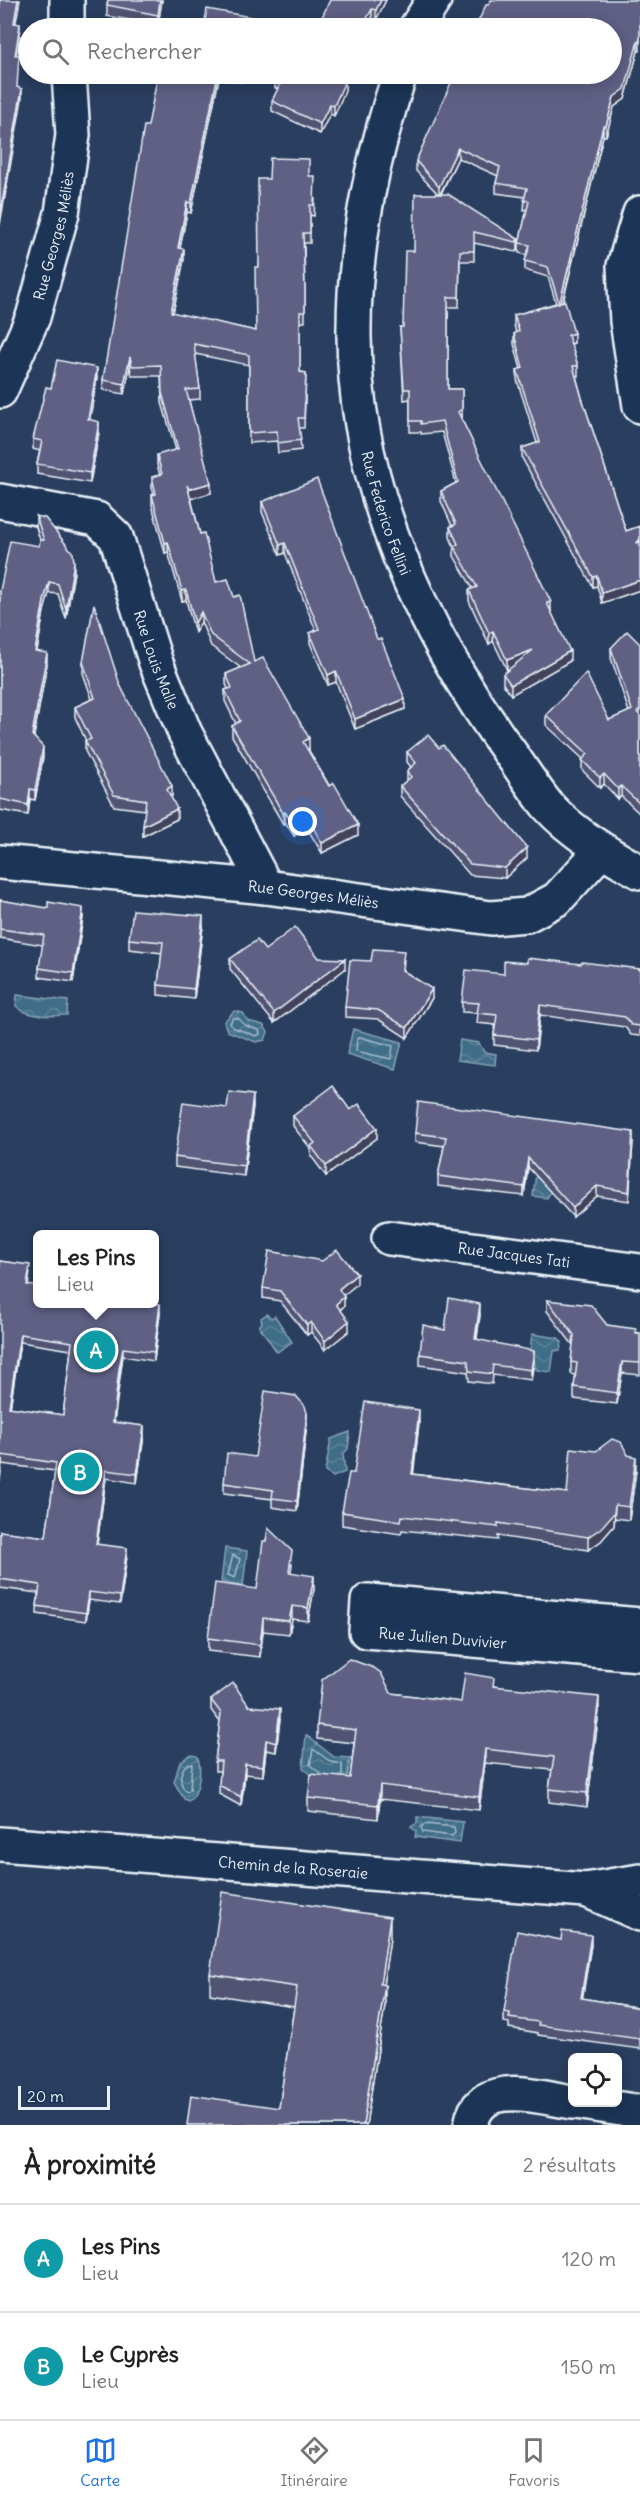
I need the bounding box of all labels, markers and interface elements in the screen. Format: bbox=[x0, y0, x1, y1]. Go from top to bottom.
search box bbox=[18, 18, 622, 84]
icon: search bbox=[39, 35, 72, 68]
text: Rechercher bbox=[87, 37, 202, 65]
street label: Rue Georges Méliès bbox=[29, 170, 77, 302]
street label: Rue Federico Fellini bbox=[358, 449, 416, 578]
street label: Rue Louis Malle bbox=[130, 608, 184, 712]
your location bbox=[288, 807, 317, 836]
street label: Rue Georges Méliès bbox=[247, 876, 380, 912]
popup bbox=[33, 1230, 159, 1308]
street label: Rue Jacques Tati bbox=[457, 1238, 571, 1271]
text: Les Pins bbox=[56, 1243, 136, 1271]
text: Lieu bbox=[56, 1271, 94, 1296]
pin: A bbox=[76, 1328, 116, 1372]
pin: B bbox=[60, 1450, 100, 1494]
street label: Rue Julien Duvivier bbox=[378, 1623, 507, 1652]
street label: Chemin de la Roseraie bbox=[217, 1852, 369, 1882]
map controls bbox=[568, 2053, 622, 2107]
button: locate bbox=[568, 2053, 622, 2107]
scale bar bbox=[18, 2083, 110, 2110]
text: 20 m bbox=[27, 2086, 64, 2106]
text: À proximité bbox=[24, 2148, 156, 2181]
text: 2 résultats bbox=[523, 2152, 616, 2177]
text: Les Pins bbox=[81, 2232, 160, 2260]
text: A bbox=[37, 2246, 50, 2271]
text: 120 m bbox=[562, 2246, 616, 2271]
text: Lieu bbox=[81, 2260, 119, 2285]
text: Le Cyprès bbox=[81, 2340, 179, 2368]
text: B bbox=[37, 2354, 50, 2379]
text: 150 m bbox=[561, 2354, 616, 2379]
text: Lieu bbox=[81, 2368, 119, 2393]
tab: Carte bbox=[80, 2434, 120, 2490]
tab: Itinéraire bbox=[281, 2434, 348, 2490]
tab: Favoris bbox=[508, 2434, 560, 2490]

